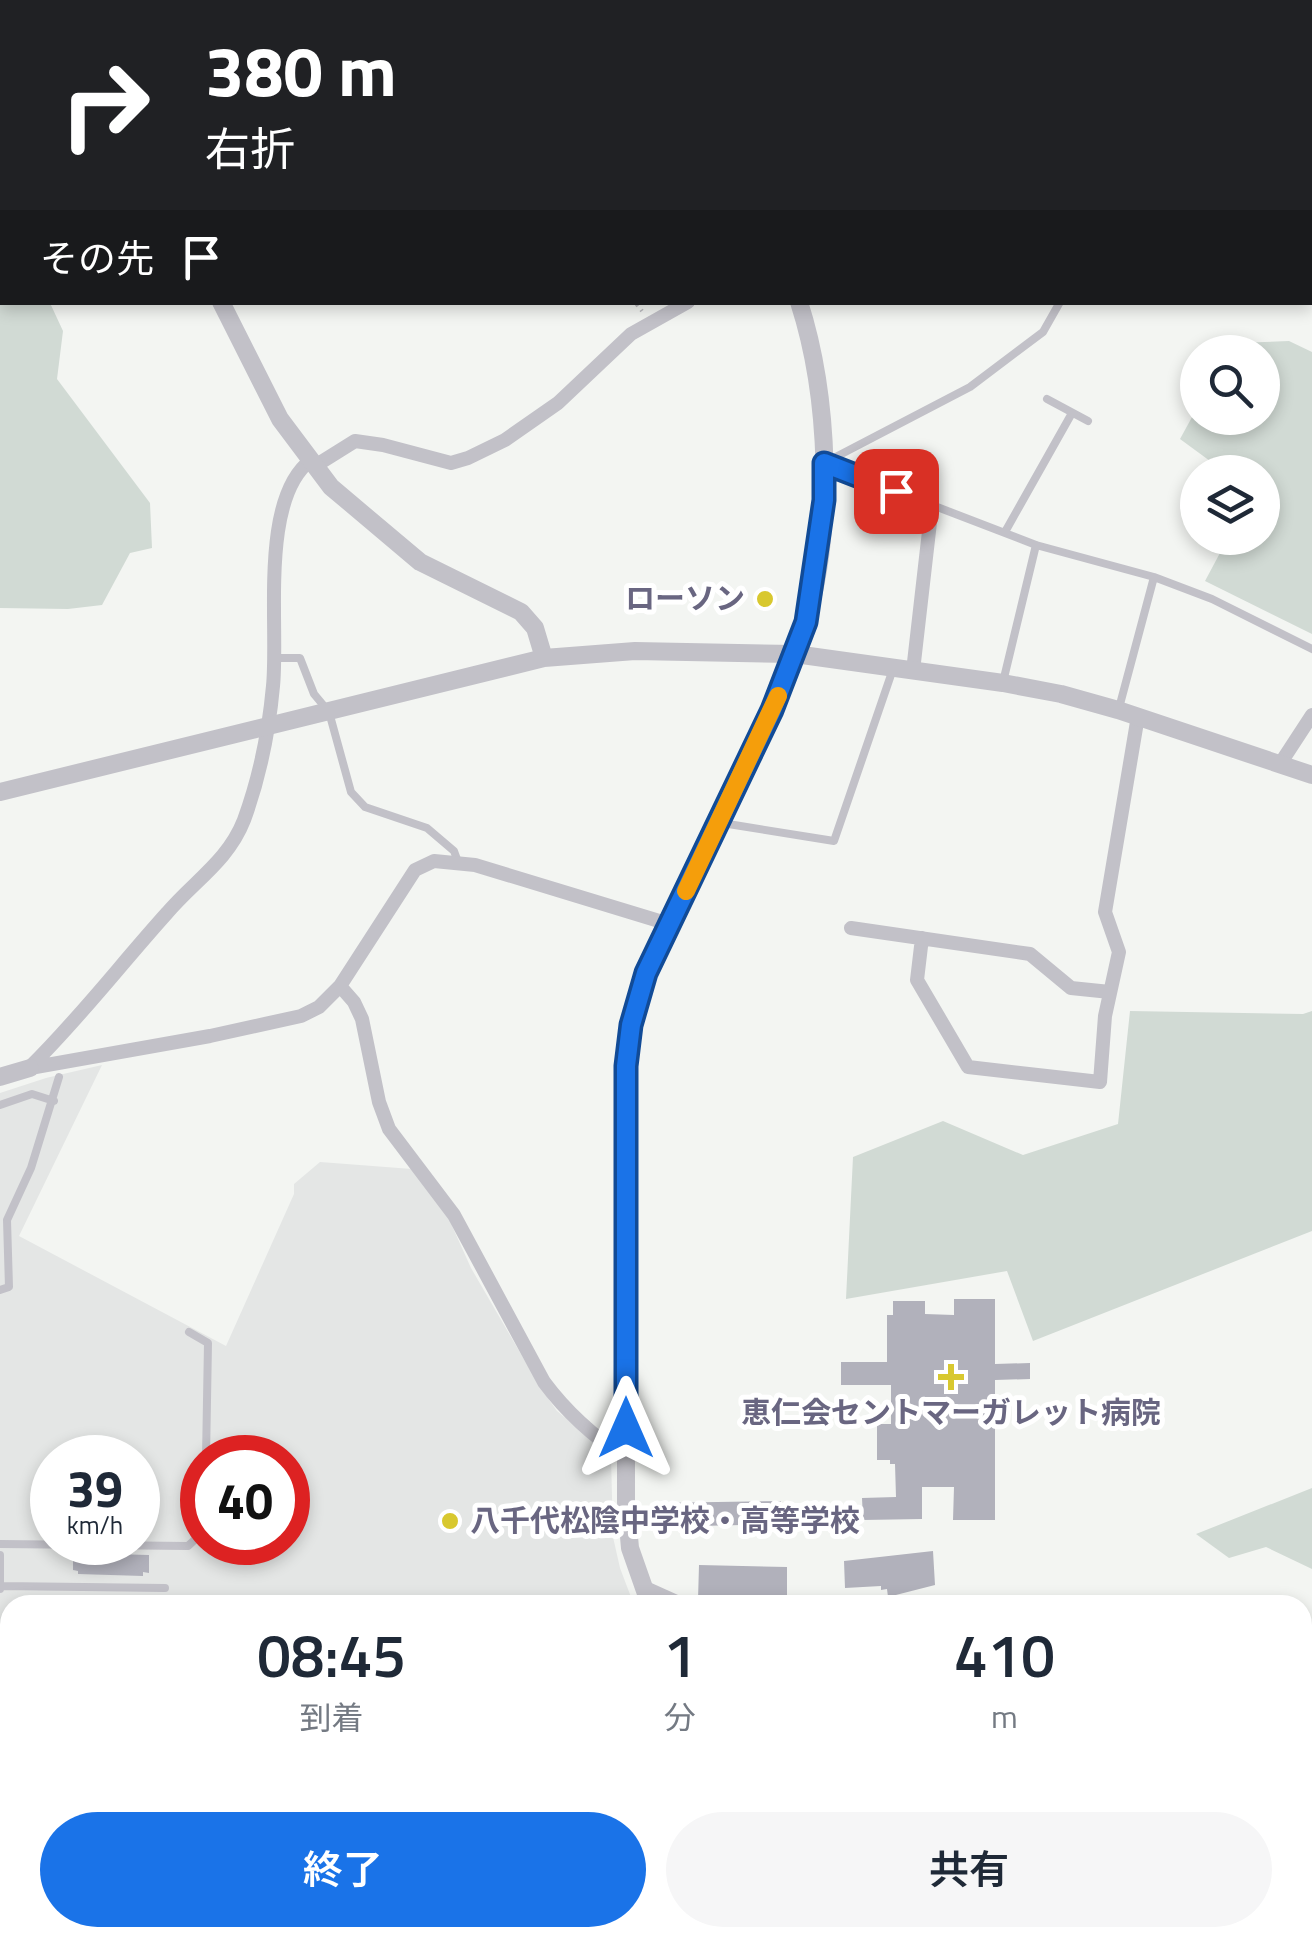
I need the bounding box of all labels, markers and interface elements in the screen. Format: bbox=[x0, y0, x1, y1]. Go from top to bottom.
text: 380 m bbox=[205, 17, 397, 123]
icon: right bbox=[40, 40, 170, 170]
text: 右折 bbox=[205, 114, 295, 182]
text: その先 bbox=[40, 229, 154, 287]
icon: arrive bbox=[174, 230, 229, 285]
map controls bbox=[1180, 335, 1280, 555]
button: search bbox=[1180, 335, 1280, 435]
pin bbox=[854, 449, 939, 534]
button: layers bbox=[1180, 455, 1280, 555]
icon: arrive bbox=[869, 464, 924, 519]
place label: ローソン bbox=[625, 575, 745, 621]
marker: ローソン bbox=[754, 588, 776, 610]
marker: 恵仁会セントマーガレット病院 bbox=[938, 1364, 964, 1390]
position arrow bbox=[574, 1376, 678, 1480]
place label: 恵仁会セントマーガレット病院 bbox=[741, 1389, 1161, 1435]
speed limit sign: 40 bbox=[180, 1435, 310, 1565]
text: 39 bbox=[67, 1450, 123, 1526]
place label: 八千代松陰中学校・高等学校 bbox=[470, 1497, 860, 1543]
text: km/h bbox=[67, 1506, 123, 1544]
marker: 八千代松陰中学校・高等学校 bbox=[439, 1510, 461, 1532]
text: 08:45 bbox=[257, 1609, 406, 1700]
text: 1 bbox=[663, 1609, 697, 1700]
text: 410 bbox=[954, 1609, 1055, 1700]
text: m bbox=[991, 1692, 1018, 1740]
text: 到着 bbox=[300, 1693, 364, 1741]
text: 分 bbox=[664, 1693, 696, 1741]
button: 終了 bbox=[40, 1812, 646, 1927]
button: 共有 bbox=[666, 1812, 1272, 1927]

